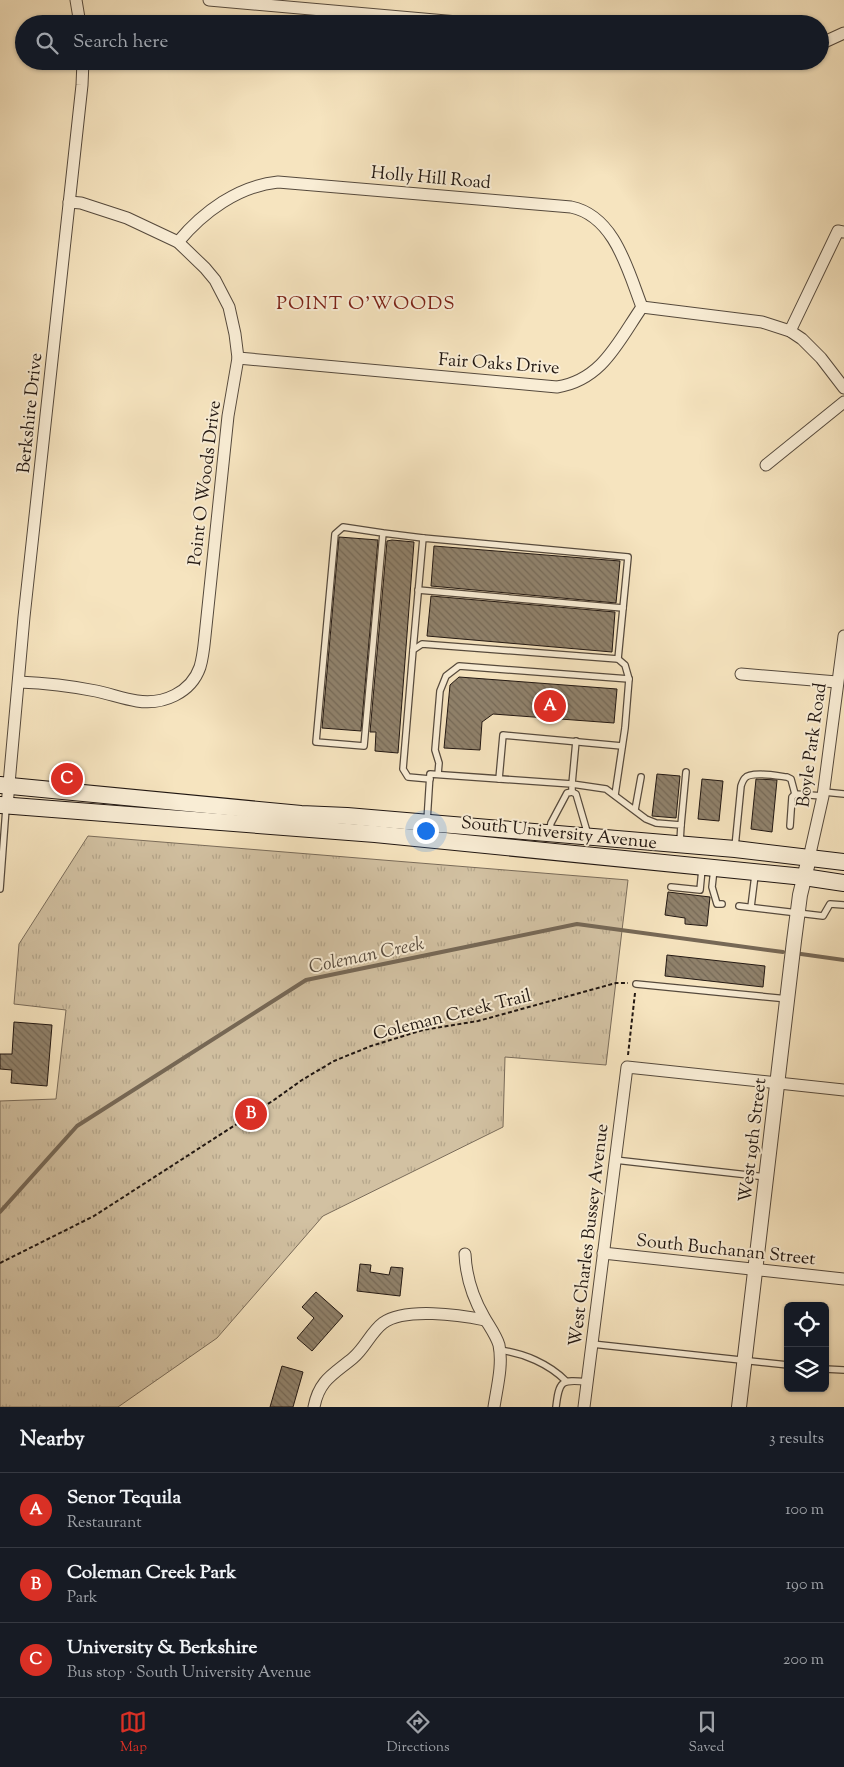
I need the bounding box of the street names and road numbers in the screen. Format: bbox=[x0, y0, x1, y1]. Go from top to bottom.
street label: Holly Hill Road bbox=[370, 161, 492, 197]
street label: Fair Oaks Drive bbox=[437, 348, 560, 382]
street label: Berkshire Drive bbox=[12, 352, 50, 475]
street label: Point O Woods Drive bbox=[183, 399, 229, 567]
street label: Boyle Park Road bbox=[791, 681, 835, 809]
street label: South University Avenue bbox=[459, 811, 658, 857]
street label: Coleman Creek Trail bbox=[371, 984, 534, 1048]
street label: West 19th Street bbox=[733, 1076, 775, 1204]
street label: West Charles Bussey Avenue bbox=[563, 1122, 617, 1348]
street label: South Buchanan Street bbox=[635, 1229, 817, 1273]

